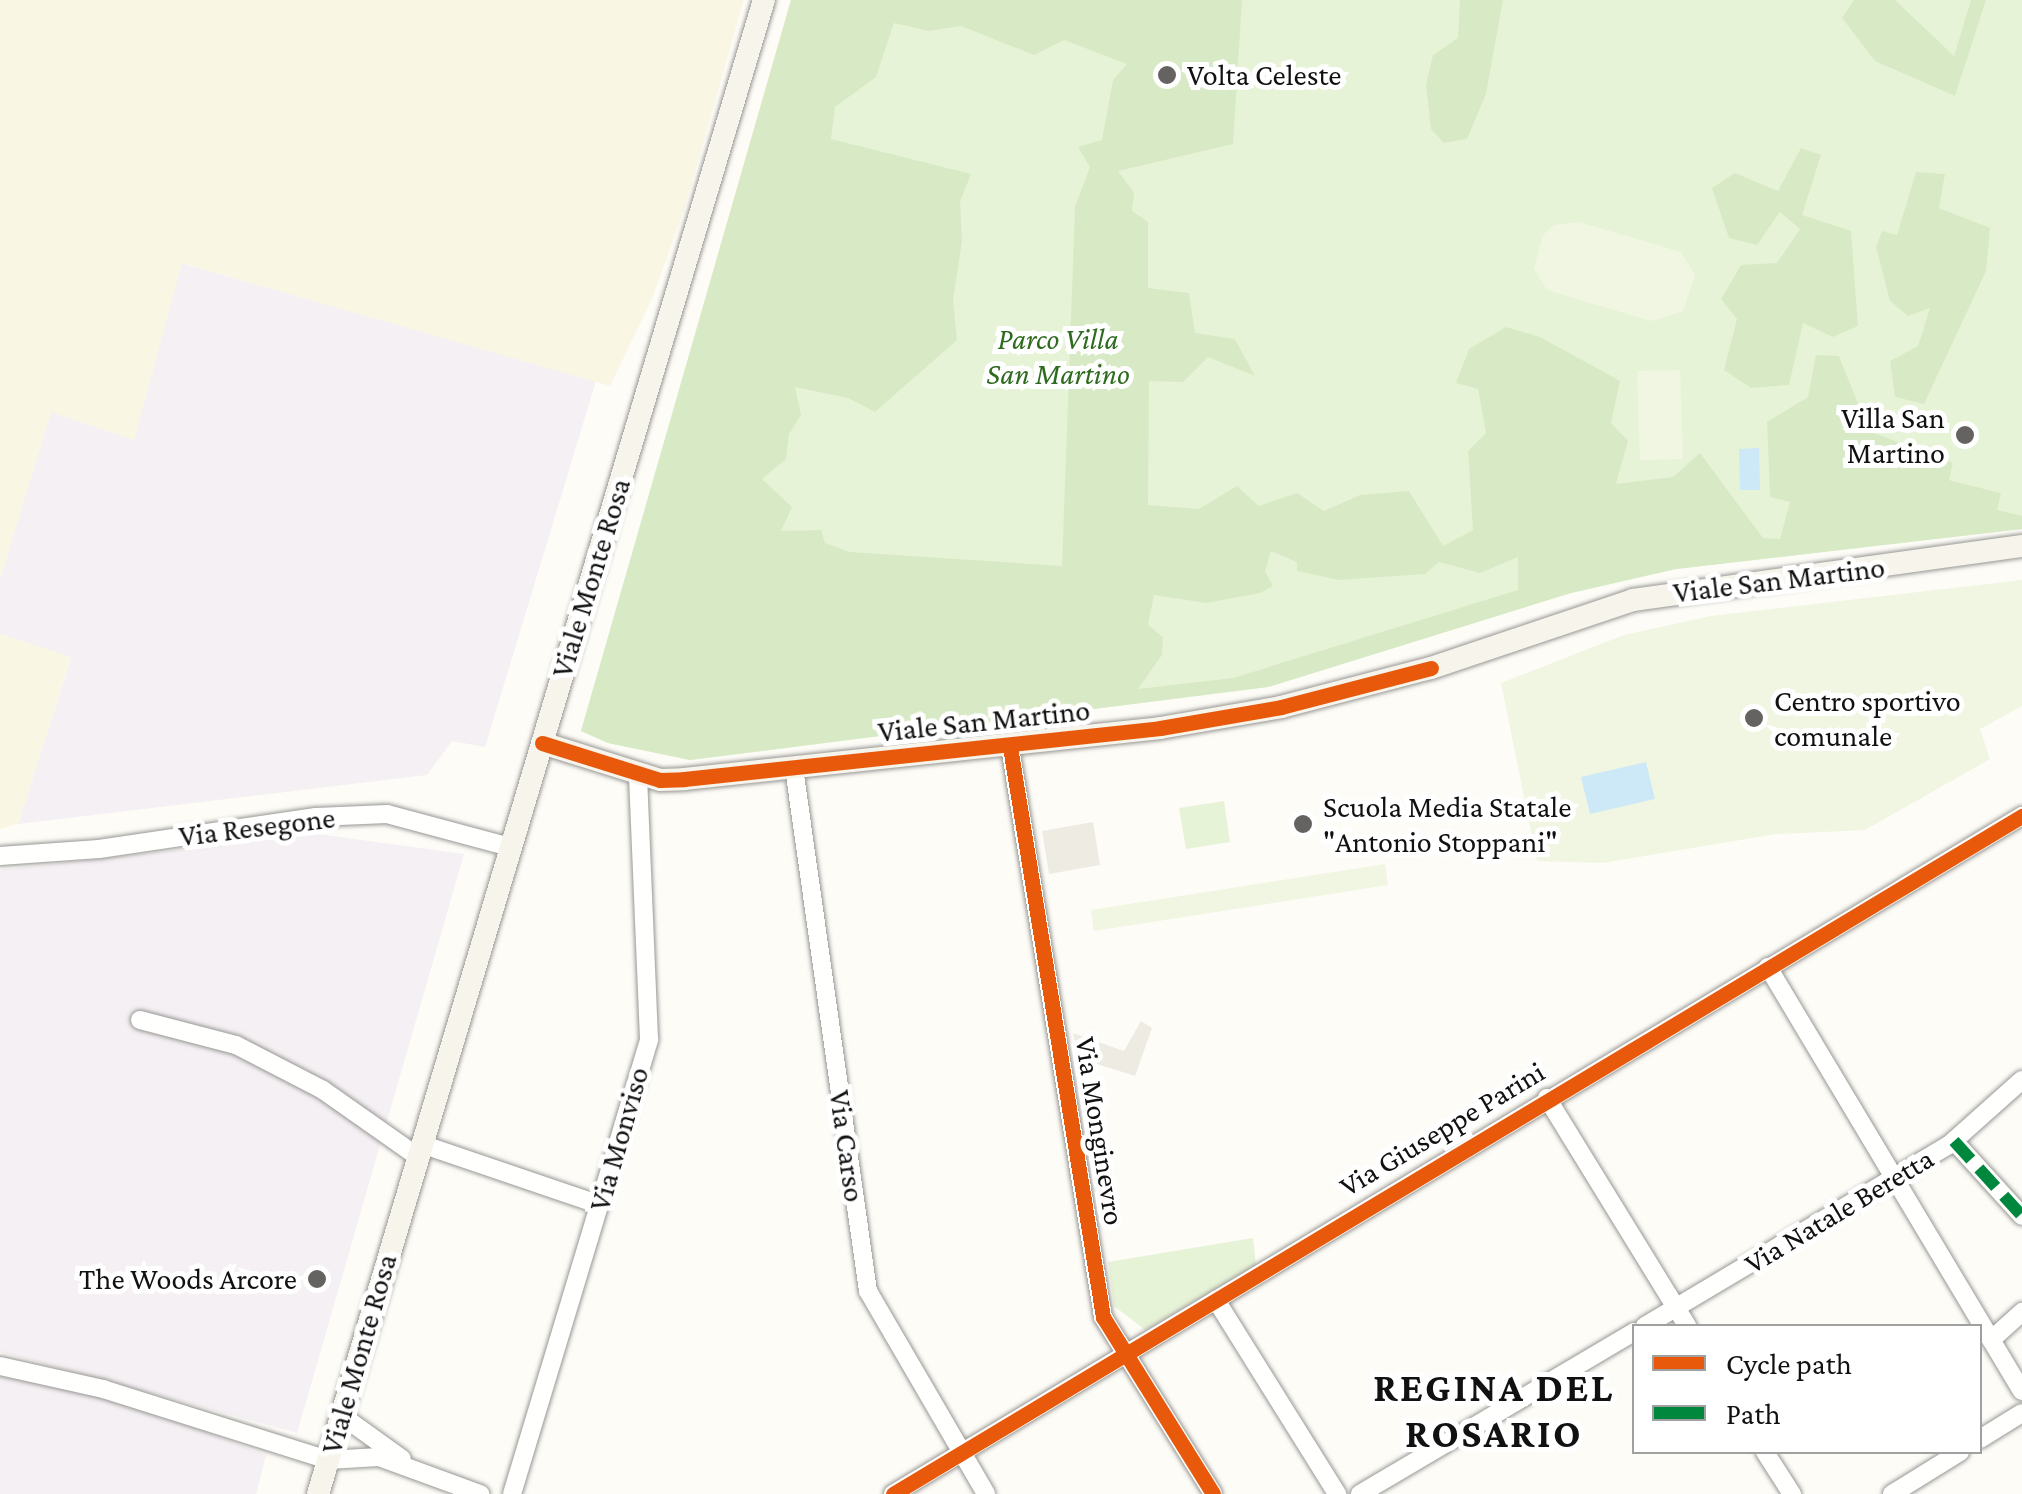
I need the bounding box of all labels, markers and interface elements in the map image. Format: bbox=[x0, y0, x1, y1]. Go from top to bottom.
place label: Volta Celeste bbox=[1187, 57, 1341, 93]
marker: Volta Celeste bbox=[1156, 64, 1178, 86]
park label: Parco Villa San Martino bbox=[986, 321, 1130, 392]
place label: Villa San Martino bbox=[1841, 400, 1945, 470]
marker: Villa San Martino bbox=[1954, 424, 1976, 446]
street label: Viale Monte Rosa bbox=[544, 474, 638, 682]
street label: Viale San Martino bbox=[1671, 549, 1887, 611]
place label: Centro sportivo comunale bbox=[1774, 683, 1961, 754]
street label: Viale San Martino bbox=[876, 692, 1092, 750]
marker: Centro sportivo comunale bbox=[1743, 707, 1765, 729]
place label: Scuola Media Statale "Antonio Stoppani" bbox=[1323, 789, 1571, 860]
street label: Via Resegone bbox=[177, 800, 337, 854]
marker: Scuola Media Statale "Antonio Stoppani" bbox=[1292, 813, 1314, 835]
street label: Via Monginevro bbox=[1067, 1034, 1133, 1228]
street label: Via Giuseppe Parini bbox=[1333, 1054, 1551, 1204]
street label: Via Monviso bbox=[581, 1063, 657, 1215]
street label: Via Carso bbox=[821, 1088, 873, 1204]
street label: Via Natale Beretta bbox=[1738, 1140, 1940, 1282]
street label: Viale Monte Rosa bbox=[313, 1250, 405, 1458]
place label: The Woods Arcore bbox=[79, 1261, 297, 1297]
marker: The Woods Arcore bbox=[306, 1268, 328, 1290]
legend bbox=[1632, 1324, 1982, 1454]
text: Cycle path bbox=[1726, 1347, 1852, 1380]
district label: REGINA DEL ROSARIO bbox=[1373, 1364, 1615, 1458]
text: Path bbox=[1726, 1397, 1781, 1430]

